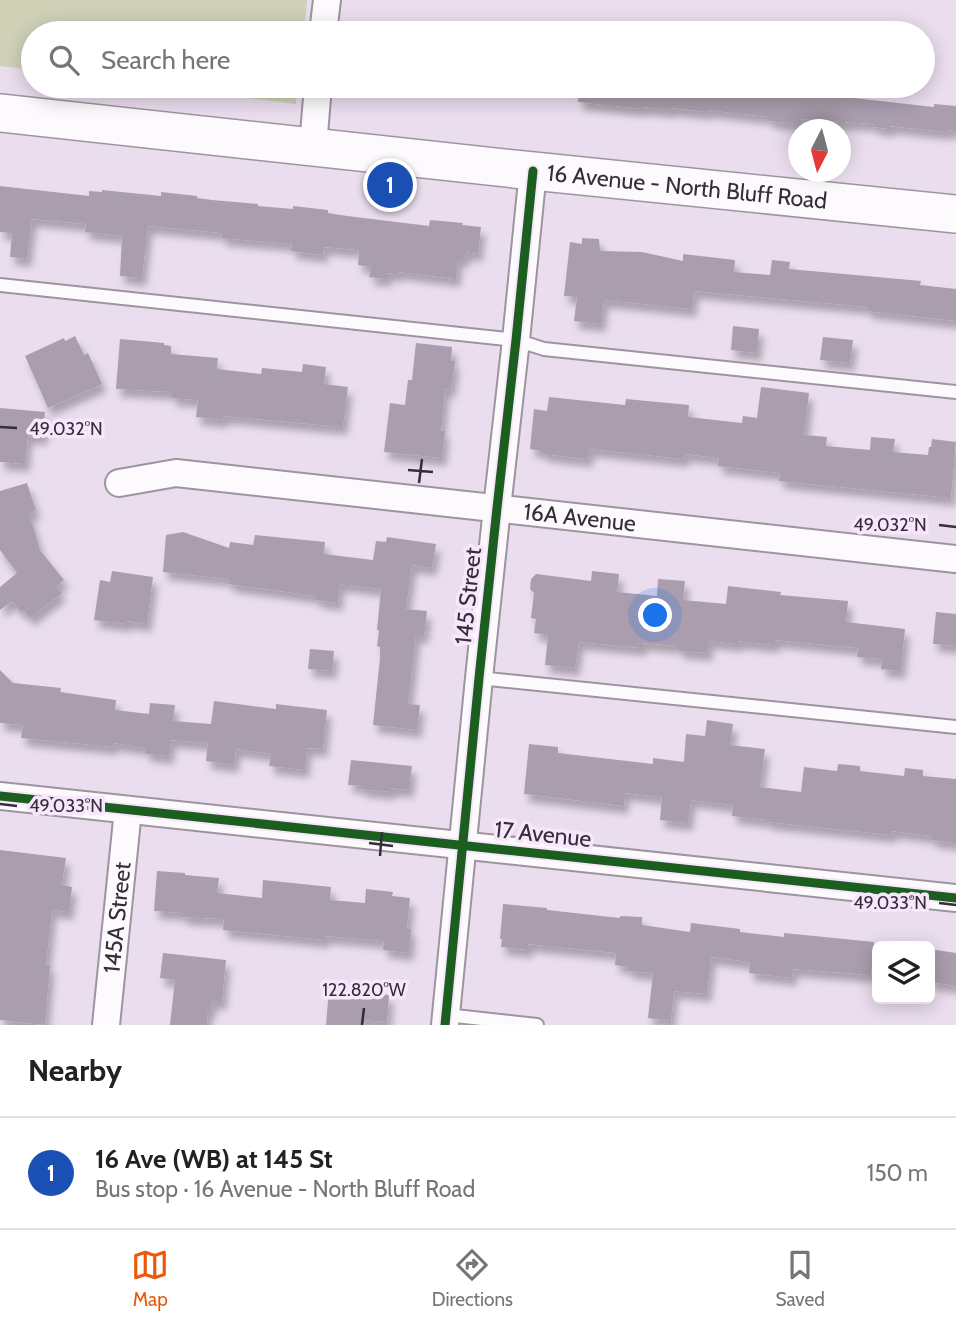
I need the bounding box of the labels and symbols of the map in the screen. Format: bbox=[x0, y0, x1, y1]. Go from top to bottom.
north arrow bbox=[788, 119, 851, 182]
street label: 16 Avenue - North Bluff Road bbox=[546, 158, 829, 215]
pin: 1 bbox=[367, 159, 413, 211]
text: 49.032°N bbox=[29, 418, 103, 440]
street label: 16A Avenue bbox=[522, 497, 638, 538]
text: 49.032°N bbox=[853, 514, 927, 536]
street label: 145 Street bbox=[449, 546, 487, 646]
your location bbox=[638, 598, 672, 632]
text: 49.033°N bbox=[29, 795, 103, 817]
street label: 17 Avenue bbox=[493, 815, 593, 853]
street label: 145A Street bbox=[97, 860, 137, 975]
text: 49.033°N bbox=[853, 892, 927, 914]
text: 122.820°W bbox=[322, 979, 406, 1001]

